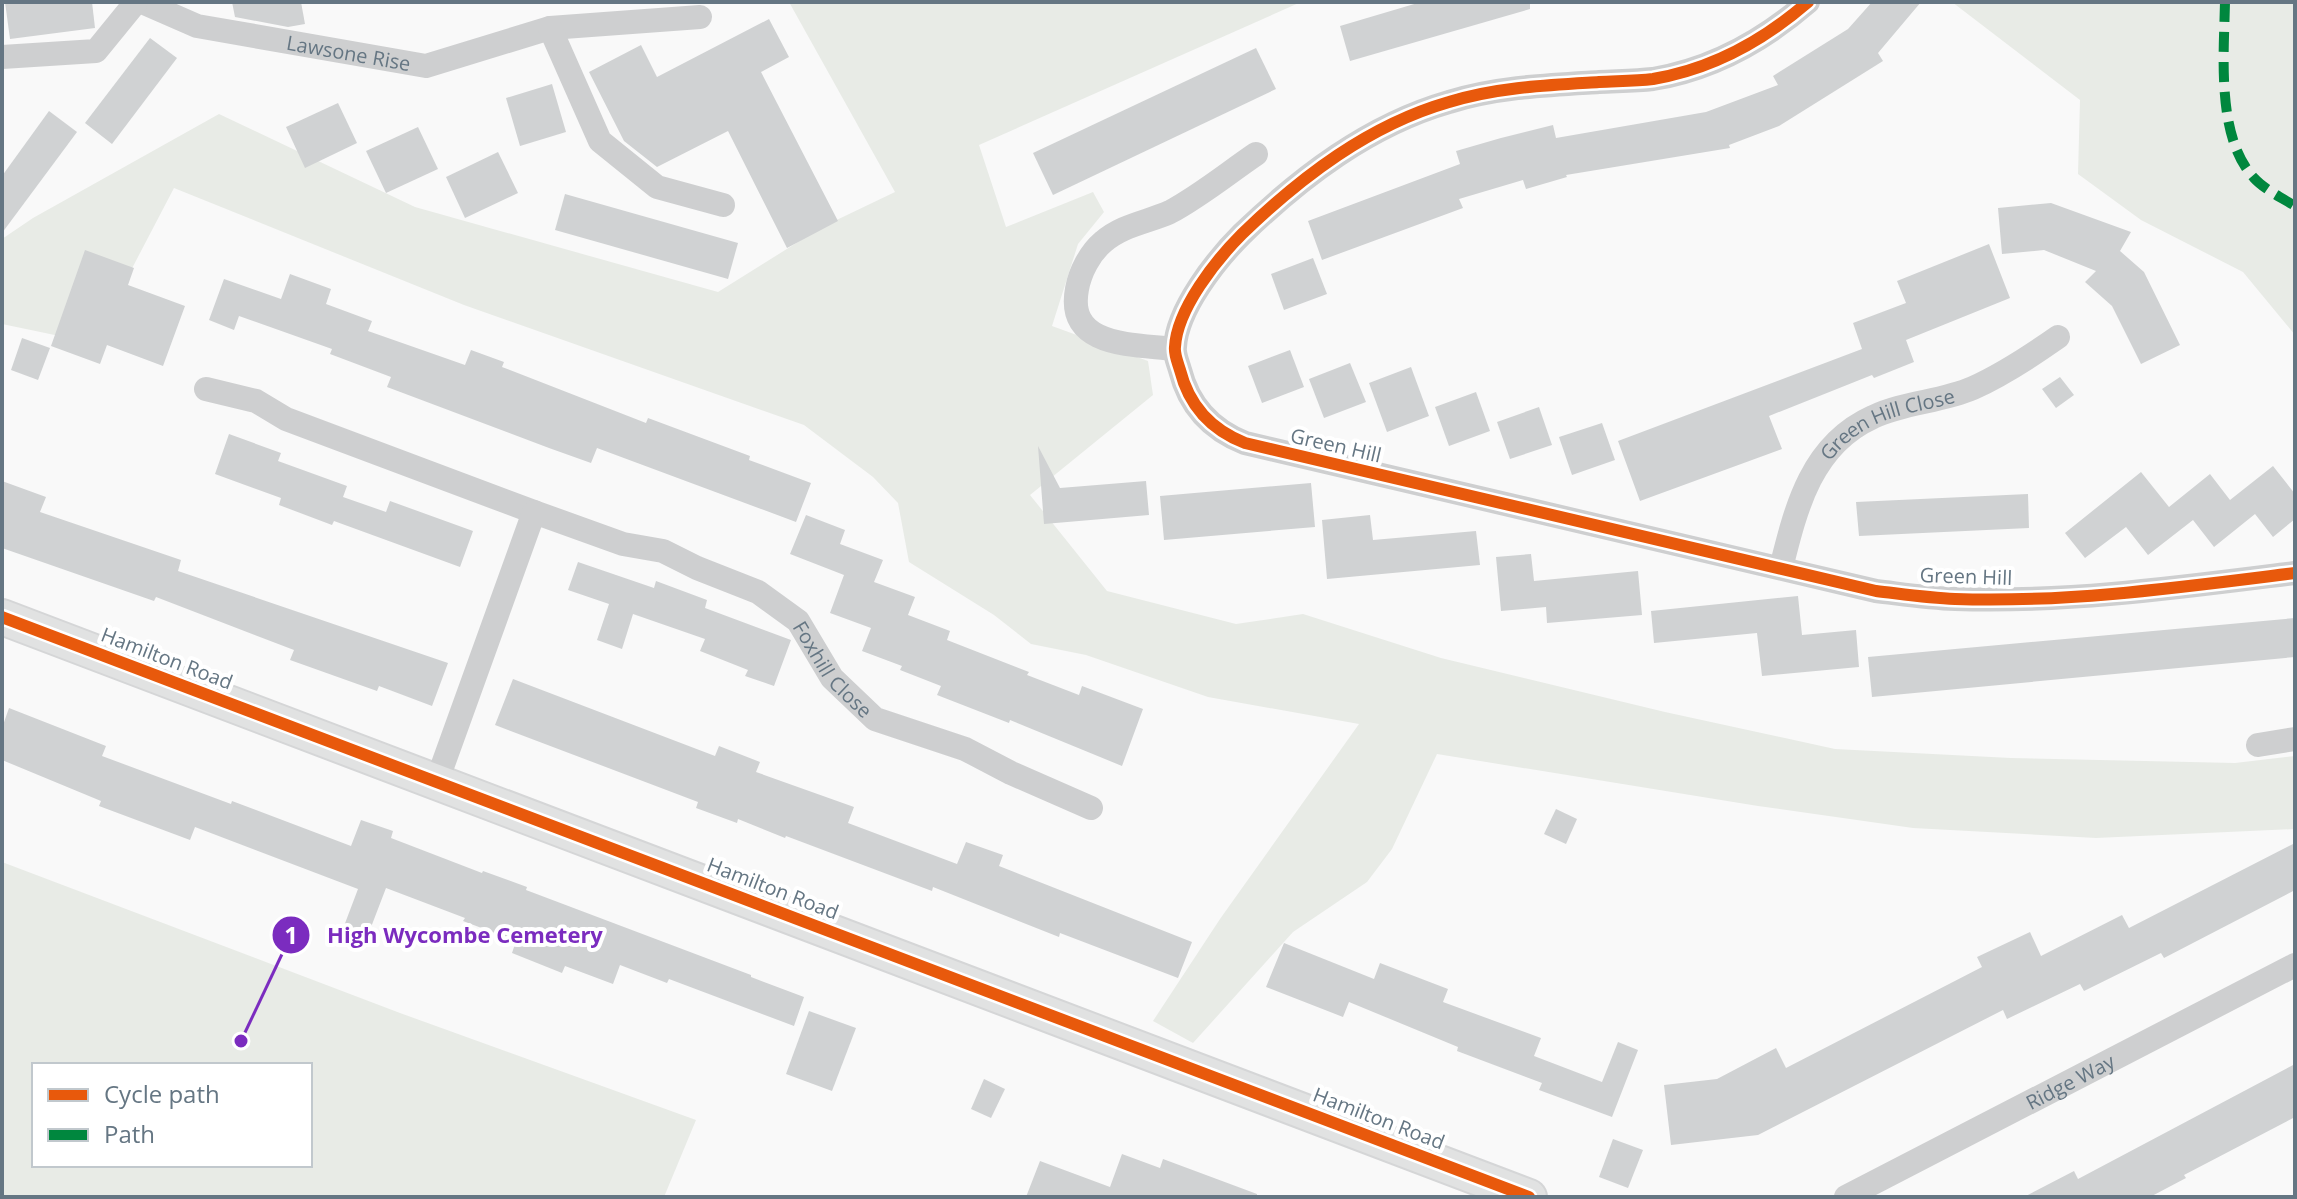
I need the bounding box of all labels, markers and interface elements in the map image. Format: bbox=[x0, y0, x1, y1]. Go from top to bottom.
street label: Lawsone Rise bbox=[285, 28, 413, 77]
street label: Green Hill Close bbox=[1813, 382, 1958, 465]
street label: Green Hill bbox=[1288, 421, 1384, 469]
street label: Green Hill bbox=[1919, 561, 2013, 591]
street label: Foxhill Close bbox=[787, 616, 879, 723]
street label: Hamilton Road bbox=[97, 621, 237, 695]
street label: Hamilton Road bbox=[703, 851, 843, 925]
callout: High Wycombe Cemetery bbox=[271, 912, 619, 958]
text: 1 bbox=[284, 918, 298, 951]
text: High Wycombe Cemetery bbox=[327, 919, 603, 949]
street label: Ridge Way bbox=[2021, 1047, 2120, 1115]
legend bbox=[32, 1063, 312, 1167]
text: Cycle path bbox=[104, 1077, 220, 1110]
street label: Hamilton Road bbox=[1309, 1081, 1449, 1155]
text: Path bbox=[104, 1117, 155, 1150]

